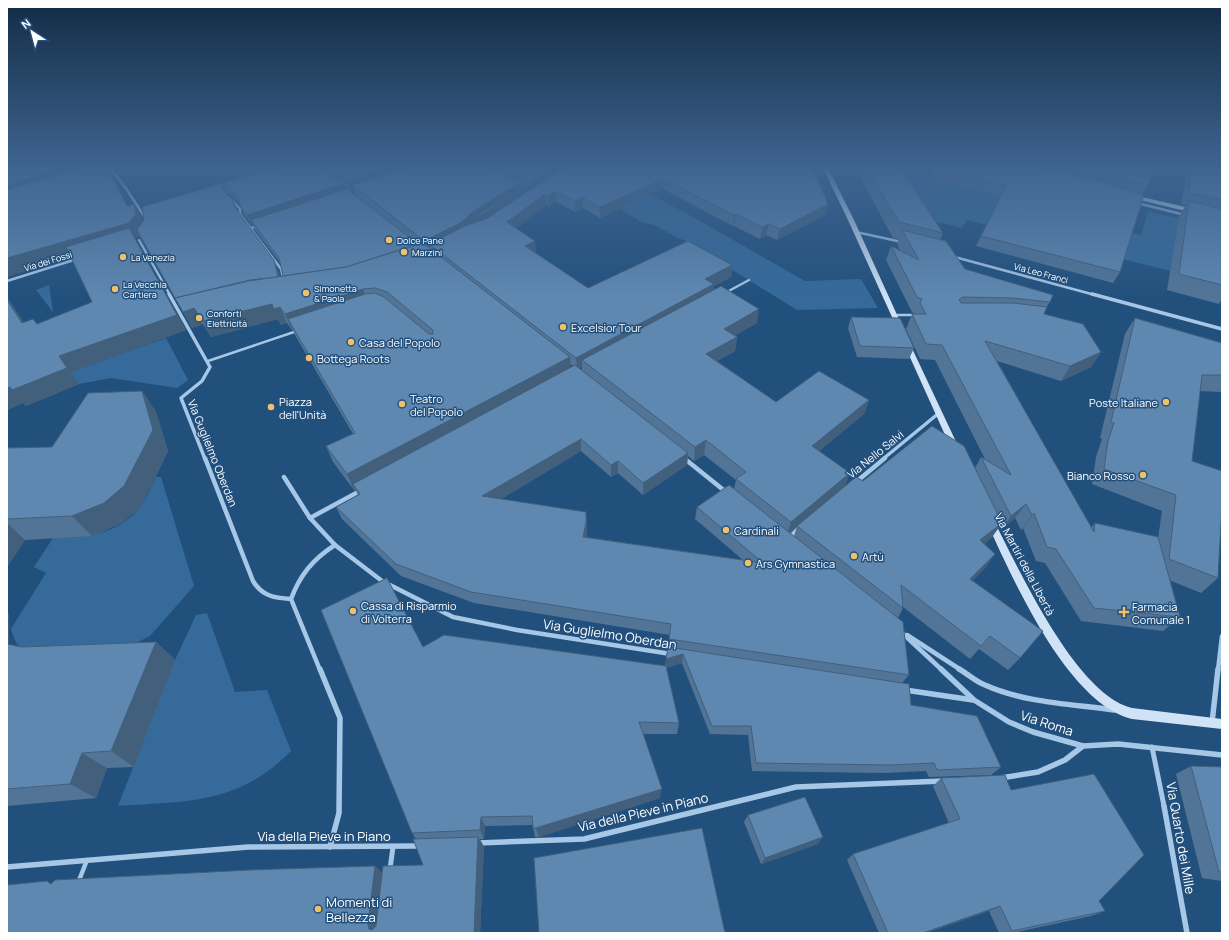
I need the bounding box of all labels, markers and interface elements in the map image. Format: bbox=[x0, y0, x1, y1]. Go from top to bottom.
north arrow bbox=[12, 12, 52, 52]
text: N bbox=[18, 15, 34, 32]
place label: Dolce Pane bbox=[397, 234, 443, 247]
marker: Dolce Pane bbox=[384, 235, 394, 245]
place label: Marzini bbox=[412, 246, 442, 259]
street label: Via dei Fossi bbox=[22, 247, 74, 275]
marker: Marzini bbox=[399, 247, 409, 257]
place label: La Venezia bbox=[131, 251, 175, 264]
marker: La Venezia bbox=[118, 252, 128, 262]
street label: Via Leo Franci bbox=[1012, 259, 1070, 287]
place label: La Vecchia Cartiera bbox=[123, 278, 167, 301]
place label: Simonetta & Paola bbox=[314, 282, 357, 305]
marker: La Vecchia Cartiera bbox=[110, 284, 120, 294]
marker: Simonetta & Paola bbox=[301, 288, 311, 298]
place label: Conforti Elettricità bbox=[207, 307, 247, 330]
marker: Conforti Elettricità bbox=[194, 313, 204, 323]
place label: Excelsior Tour bbox=[571, 320, 642, 335]
marker: Excelsior Tour bbox=[558, 322, 568, 332]
place label: Casa del Popolo bbox=[359, 335, 440, 350]
marker: Casa del Popolo bbox=[346, 337, 356, 347]
place label: Bottega Roots bbox=[317, 351, 390, 366]
marker: Bottega Roots bbox=[304, 353, 314, 363]
place label: Teatro del Popolo bbox=[410, 391, 463, 419]
place label: Piazza dell'Unità bbox=[279, 394, 326, 422]
place label: Poste Italiane bbox=[1089, 395, 1159, 410]
street label: Via Guglielmo Oberdan bbox=[185, 397, 241, 509]
marker: Poste Italiane bbox=[1161, 397, 1171, 407]
marker: Teatro del Popolo bbox=[397, 399, 407, 409]
marker: Piazza dell'Unità bbox=[266, 402, 276, 412]
street label: Via Nello Salvi bbox=[844, 427, 906, 481]
place label: Bianco Rosso bbox=[1067, 468, 1135, 483]
marker: Bianco Rosso bbox=[1138, 470, 1148, 480]
street label: Via Martiri della Libertà bbox=[992, 510, 1058, 618]
place label: Cardinali bbox=[734, 523, 779, 538]
marker: Cardinali bbox=[721, 525, 731, 535]
place label: Artù bbox=[862, 549, 884, 564]
marker: Artù bbox=[849, 551, 859, 561]
place label: Ars Gymnastica bbox=[756, 556, 835, 571]
marker: Ars Gymnastica bbox=[743, 558, 753, 568]
place label: Cassa di Risparmio di Volterra bbox=[361, 598, 457, 626]
place label: Farmacia Comunale 1 bbox=[1132, 599, 1190, 627]
marker: Cassa di Risparmio di Volterra bbox=[348, 606, 358, 616]
marker: Farmacia Comunale 1 bbox=[1119, 607, 1129, 617]
street label: Via Guglielmo Oberdan bbox=[542, 615, 678, 653]
street label: Via Roma bbox=[1018, 706, 1076, 740]
street label: Via Quarto dei Mille bbox=[1162, 781, 1200, 896]
street label: Via della Pieve in Piano bbox=[576, 788, 710, 836]
street label: Via della Pieve in Piano bbox=[257, 827, 391, 845]
place label: Momenti di Bellezza bbox=[326, 893, 392, 926]
marker: Momenti di Bellezza bbox=[313, 904, 323, 914]

